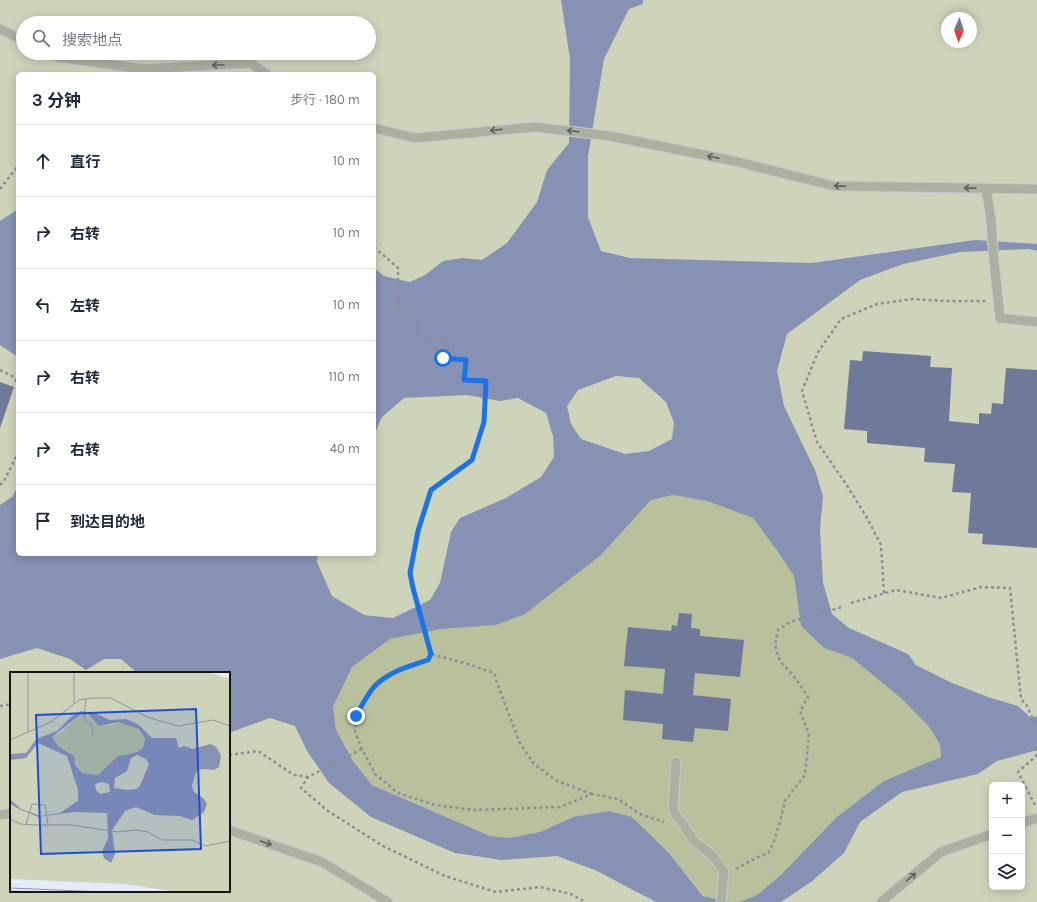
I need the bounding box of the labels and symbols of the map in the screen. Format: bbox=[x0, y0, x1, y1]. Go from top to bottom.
north arrow bbox=[941, 12, 977, 48]
one-way arrow bbox=[212, 61, 225, 68]
one-way arrow bbox=[490, 127, 503, 134]
one-way arrow bbox=[567, 127, 580, 135]
one-way arrow bbox=[707, 153, 720, 161]
one-way arrow bbox=[834, 182, 847, 190]
one-way arrow bbox=[964, 184, 977, 192]
route start bbox=[434, 349, 452, 367]
inset map bbox=[10, 672, 230, 892]
route end bbox=[347, 707, 365, 725]
one-way arrow bbox=[259, 839, 271, 847]
one-way arrow bbox=[906, 872, 916, 881]

